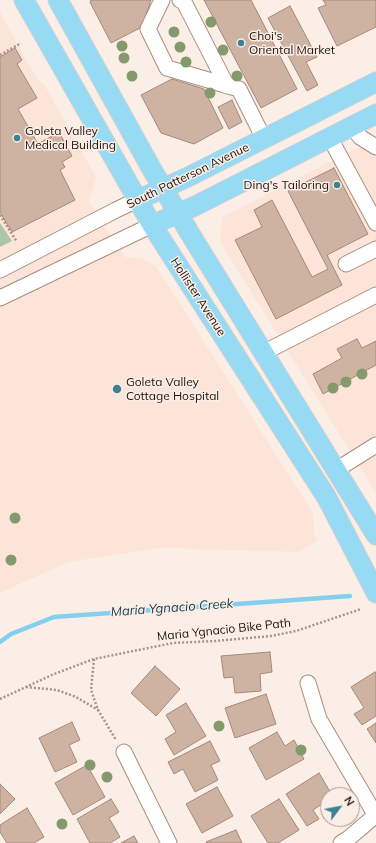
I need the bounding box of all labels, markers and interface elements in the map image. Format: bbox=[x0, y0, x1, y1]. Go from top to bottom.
place label: Choi's Oriental Market bbox=[249, 29, 335, 57]
marker: Choi's Oriental Market bbox=[236, 38, 246, 48]
place label: Goleta Valley Medical Building bbox=[25, 124, 116, 152]
marker: Goleta Valley Medical Building bbox=[12, 133, 22, 143]
street label: South Patterson Avenue bbox=[125, 140, 251, 212]
place label: Ding's Tailoring bbox=[244, 178, 329, 192]
marker: Ding's Tailoring bbox=[332, 180, 342, 190]
street label: Hollister Avenue bbox=[167, 255, 229, 339]
place label: Goleta Valley Cottage Hospital bbox=[126, 375, 219, 403]
marker: Goleta Valley Cottage Hospital bbox=[111, 383, 123, 395]
water label: Maria Ygnacio Creek bbox=[110, 596, 234, 620]
street label: Maria Ygnacio Bike Path bbox=[156, 616, 292, 644]
north arrow bbox=[320, 787, 360, 827]
text: N bbox=[341, 794, 357, 808]

